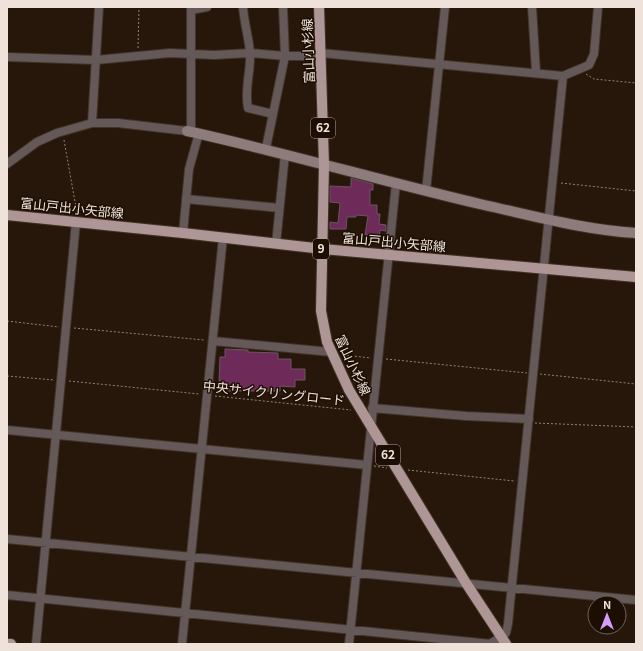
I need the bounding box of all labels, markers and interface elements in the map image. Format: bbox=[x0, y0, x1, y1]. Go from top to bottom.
street label: 富山小杉線 bbox=[297, 18, 318, 84]
road number: 62 bbox=[311, 118, 335, 138]
street label: 富山戸出小矢部線 bbox=[19, 193, 125, 222]
street label: 富山戸出小矢部線 bbox=[341, 228, 447, 255]
road number: 9 bbox=[313, 239, 329, 259]
street label: 富山小杉線 bbox=[331, 331, 376, 398]
street label: 中央サイクリングロード bbox=[202, 376, 346, 409]
road number: 62 bbox=[376, 445, 400, 465]
north arrow bbox=[587, 595, 627, 635]
text: N bbox=[603, 596, 611, 612]

